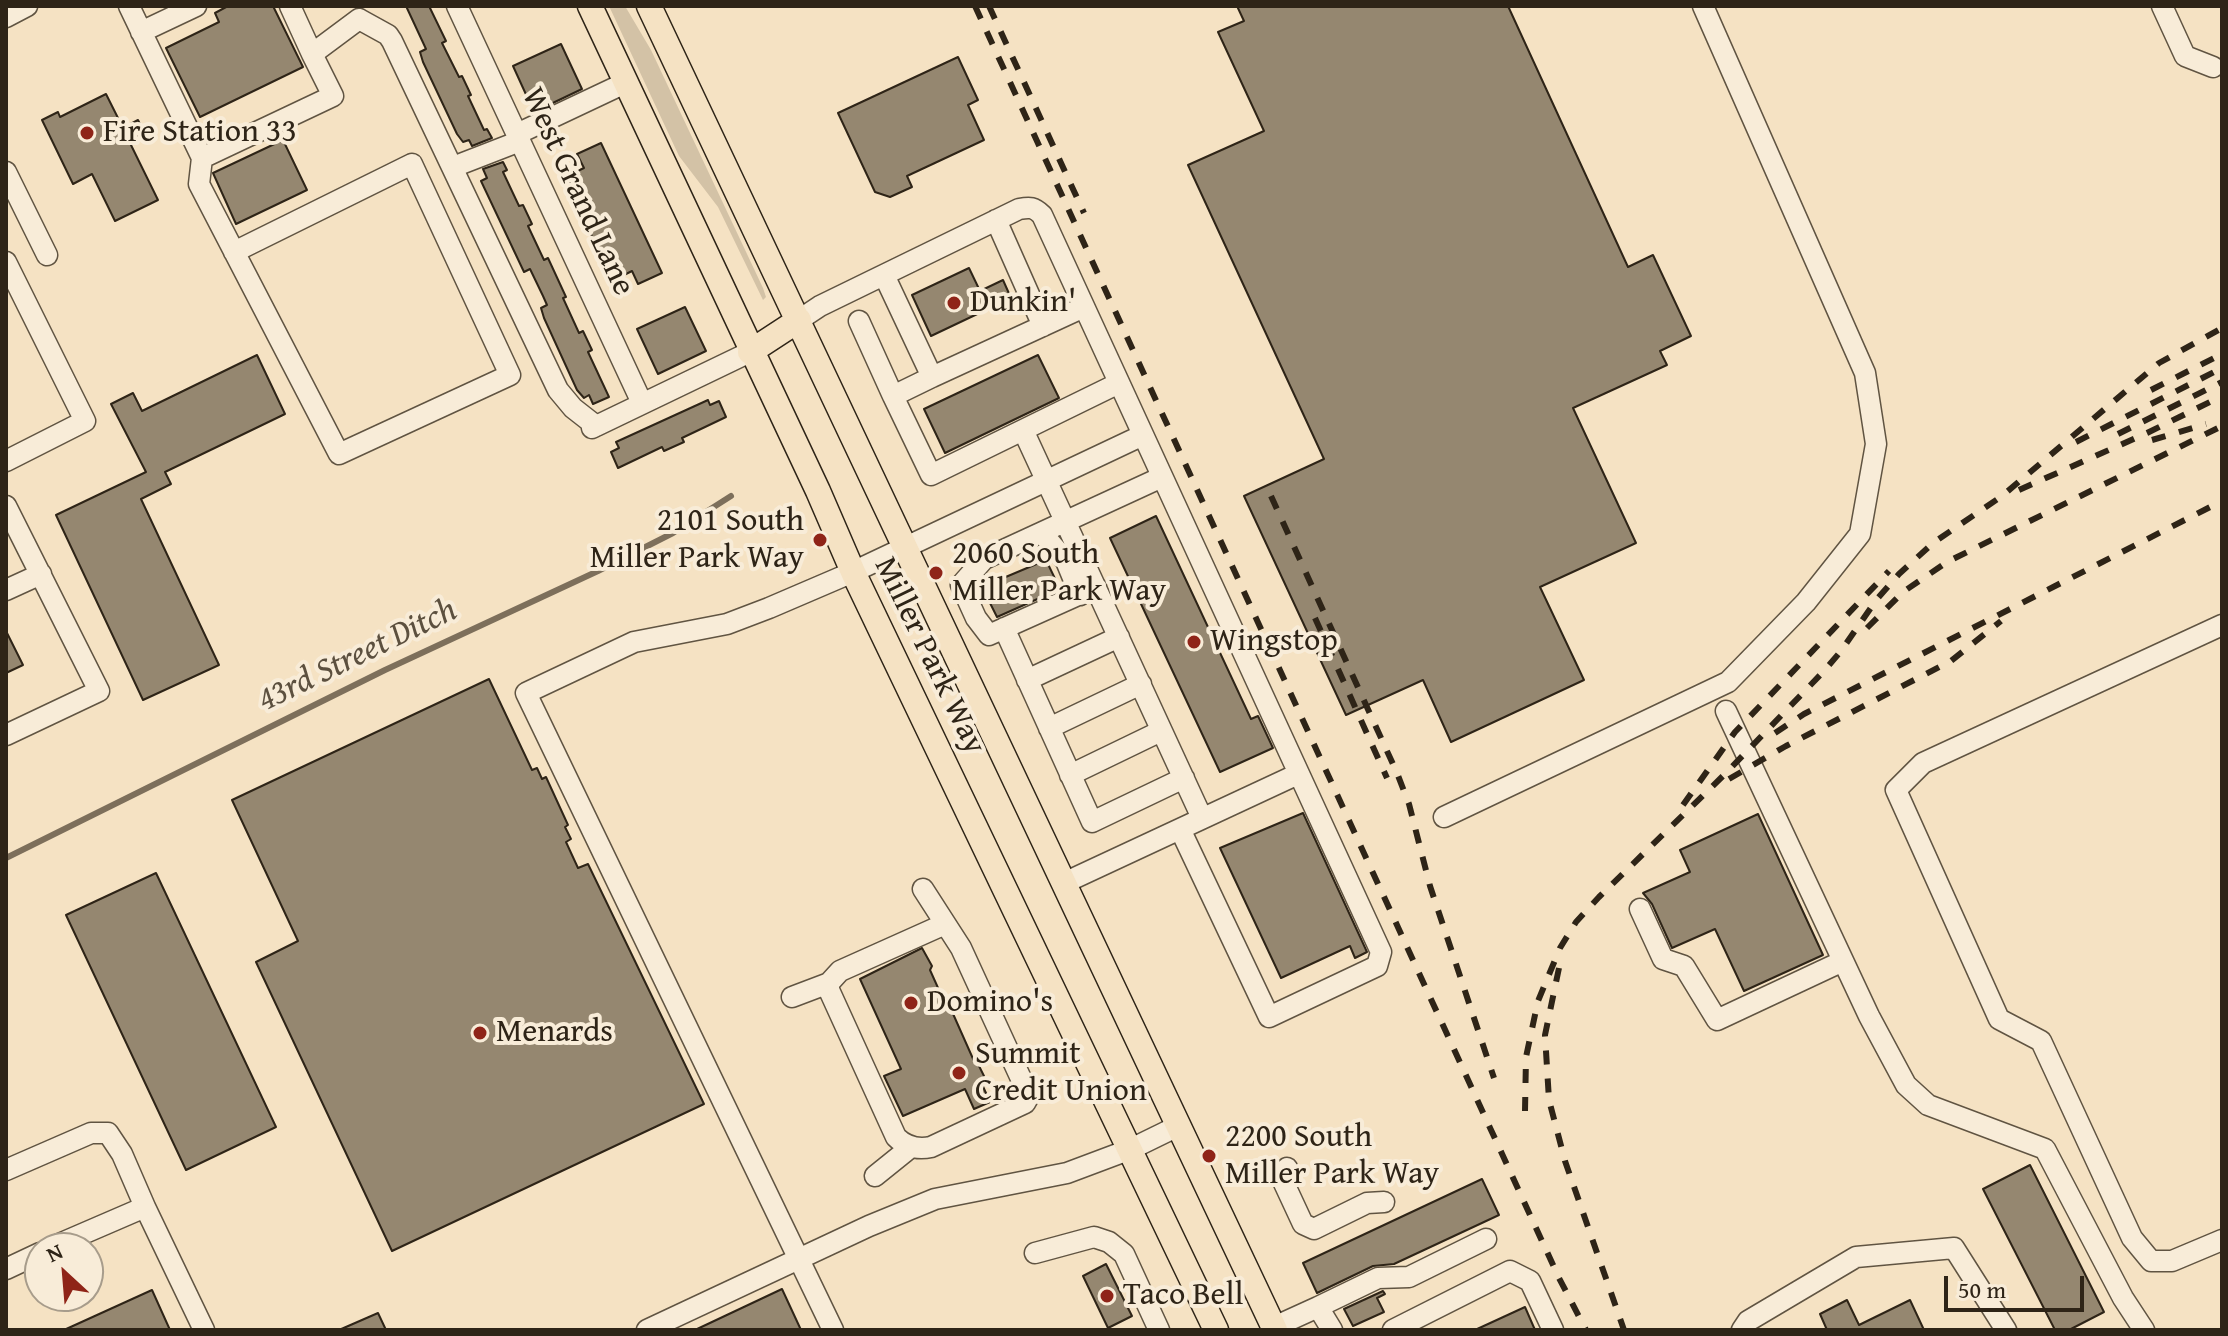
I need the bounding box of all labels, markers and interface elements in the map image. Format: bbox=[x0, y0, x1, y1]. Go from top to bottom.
street label: West Grand Lane bbox=[512, 82, 642, 302]
place label: Fire Station 33 bbox=[103, 114, 297, 152]
marker: Fire Station 33 bbox=[78, 124, 96, 142]
place label: Dunkin' bbox=[970, 284, 1076, 322]
marker: Dunkin' bbox=[945, 294, 963, 312]
place label: 2101 South Miller Park Way bbox=[590, 503, 804, 578]
marker: 2101 South Miller Park Way bbox=[811, 531, 829, 549]
place label: 2060 South Miller Park Way bbox=[952, 536, 1166, 611]
street label: Miller Park Way bbox=[865, 551, 993, 761]
marker: 2060 South Miller Park Way bbox=[927, 564, 945, 582]
water label: 43rd Street Ditch bbox=[252, 590, 464, 722]
place label: Wingstop bbox=[1210, 623, 1338, 661]
marker: Wingstop bbox=[1185, 633, 1203, 651]
place label: Domino's bbox=[927, 984, 1053, 1022]
marker: Domino's bbox=[902, 994, 920, 1012]
place label: Menards bbox=[496, 1014, 613, 1052]
marker: Menards bbox=[471, 1024, 489, 1042]
place label: Summit Credit Union bbox=[975, 1036, 1147, 1111]
marker: Summit Credit Union bbox=[950, 1064, 968, 1082]
place label: 2200 South Miller Park Way bbox=[1225, 1119, 1439, 1194]
marker: 2200 South Miller Park Way bbox=[1200, 1147, 1218, 1165]
north arrow bbox=[24, 1232, 104, 1312]
text: N bbox=[41, 1235, 68, 1270]
scale bar bbox=[1948, 1260, 2088, 1310]
text: 50 m bbox=[1958, 1272, 2006, 1307]
place label: Taco Bell bbox=[1123, 1277, 1244, 1315]
marker: Taco Bell bbox=[1098, 1287, 1116, 1305]

